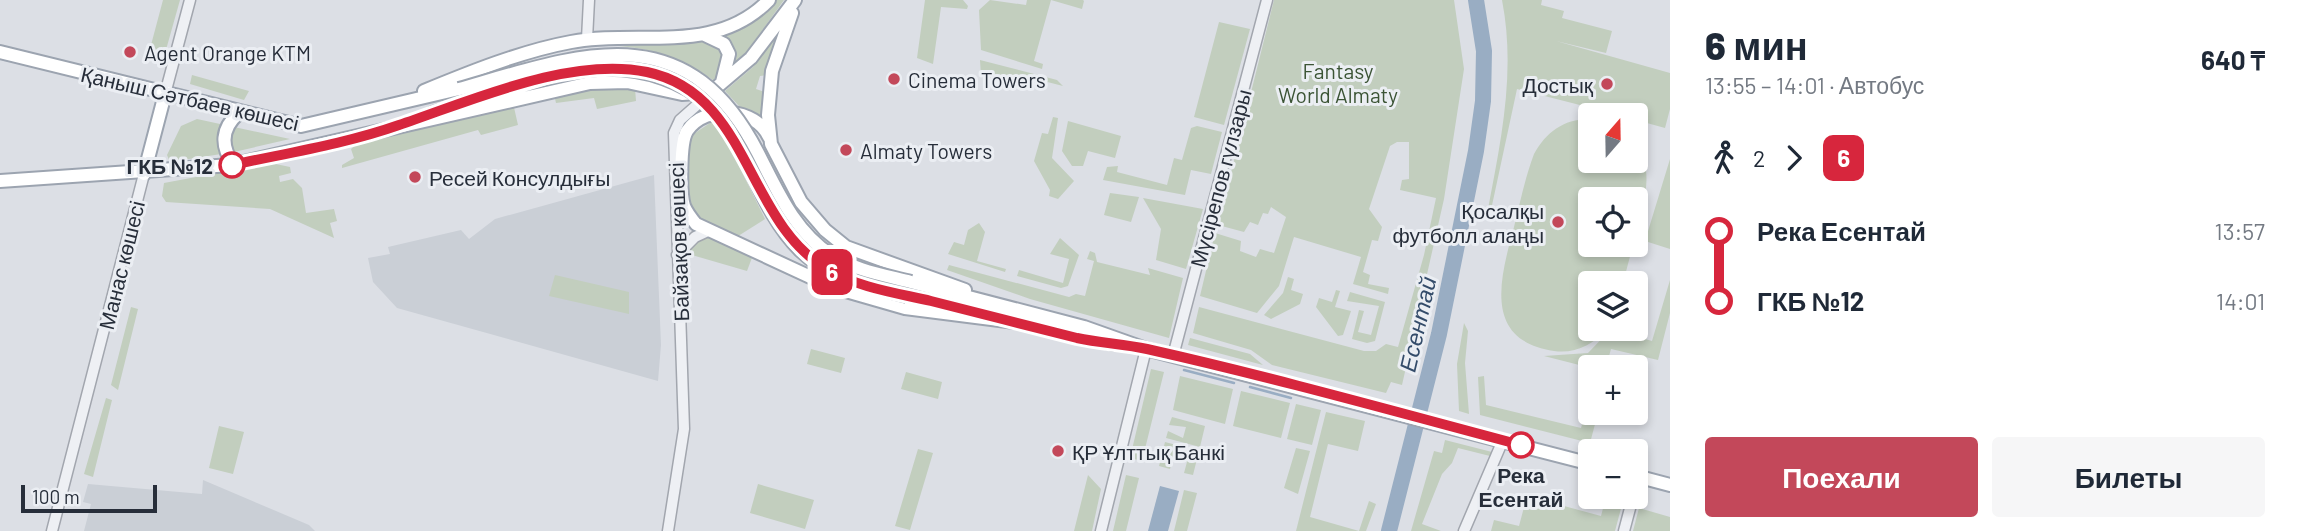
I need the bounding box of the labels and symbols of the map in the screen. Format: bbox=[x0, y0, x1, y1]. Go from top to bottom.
place label: Agent Orange KTM bbox=[144, 40, 311, 65]
marker: Agent Orange KTM bbox=[122, 44, 138, 60]
park label: Fantasy World Almaty bbox=[1278, 58, 1398, 107]
street label: Қаныш Сәтбаев көшесі bbox=[79, 61, 301, 135]
place label: Cinema Towers bbox=[908, 67, 1046, 92]
marker: Cinema Towers bbox=[886, 71, 902, 87]
place label: Достық bbox=[1522, 72, 1594, 97]
marker: Достық bbox=[1599, 76, 1615, 92]
street label: Мүсірепов гүлзары bbox=[1184, 86, 1256, 270]
north arrow bbox=[1578, 103, 1648, 173]
place label: Almaty Towers bbox=[860, 138, 992, 163]
marker: Almaty Towers bbox=[838, 142, 854, 158]
marker: ГКБ №12 bbox=[219, 152, 245, 178]
place label: ГКБ №12 bbox=[126, 153, 213, 178]
street label: Байзақов көшесі bbox=[663, 162, 693, 322]
place label: Ресей Консулдығы bbox=[429, 165, 610, 190]
marker: Ресей Консулдығы bbox=[407, 169, 423, 185]
street label: Манас көшесі bbox=[93, 198, 149, 332]
place label: Қосалқы футболл алаңы bbox=[1393, 198, 1544, 247]
marker: Қосалқы футболл алаңы bbox=[1550, 214, 1566, 230]
line badge: 6 bbox=[809, 249, 855, 295]
water label: Есентай bbox=[1392, 274, 1442, 374]
marker: Река Есентай bbox=[1508, 432, 1534, 458]
place label: ҚР Ұлттық Банкі bbox=[1072, 439, 1225, 464]
marker: ҚР Ұлттық Банкі bbox=[1050, 443, 1066, 459]
place label: Река Есентай bbox=[1479, 462, 1563, 511]
scale bar bbox=[21, 482, 158, 514]

